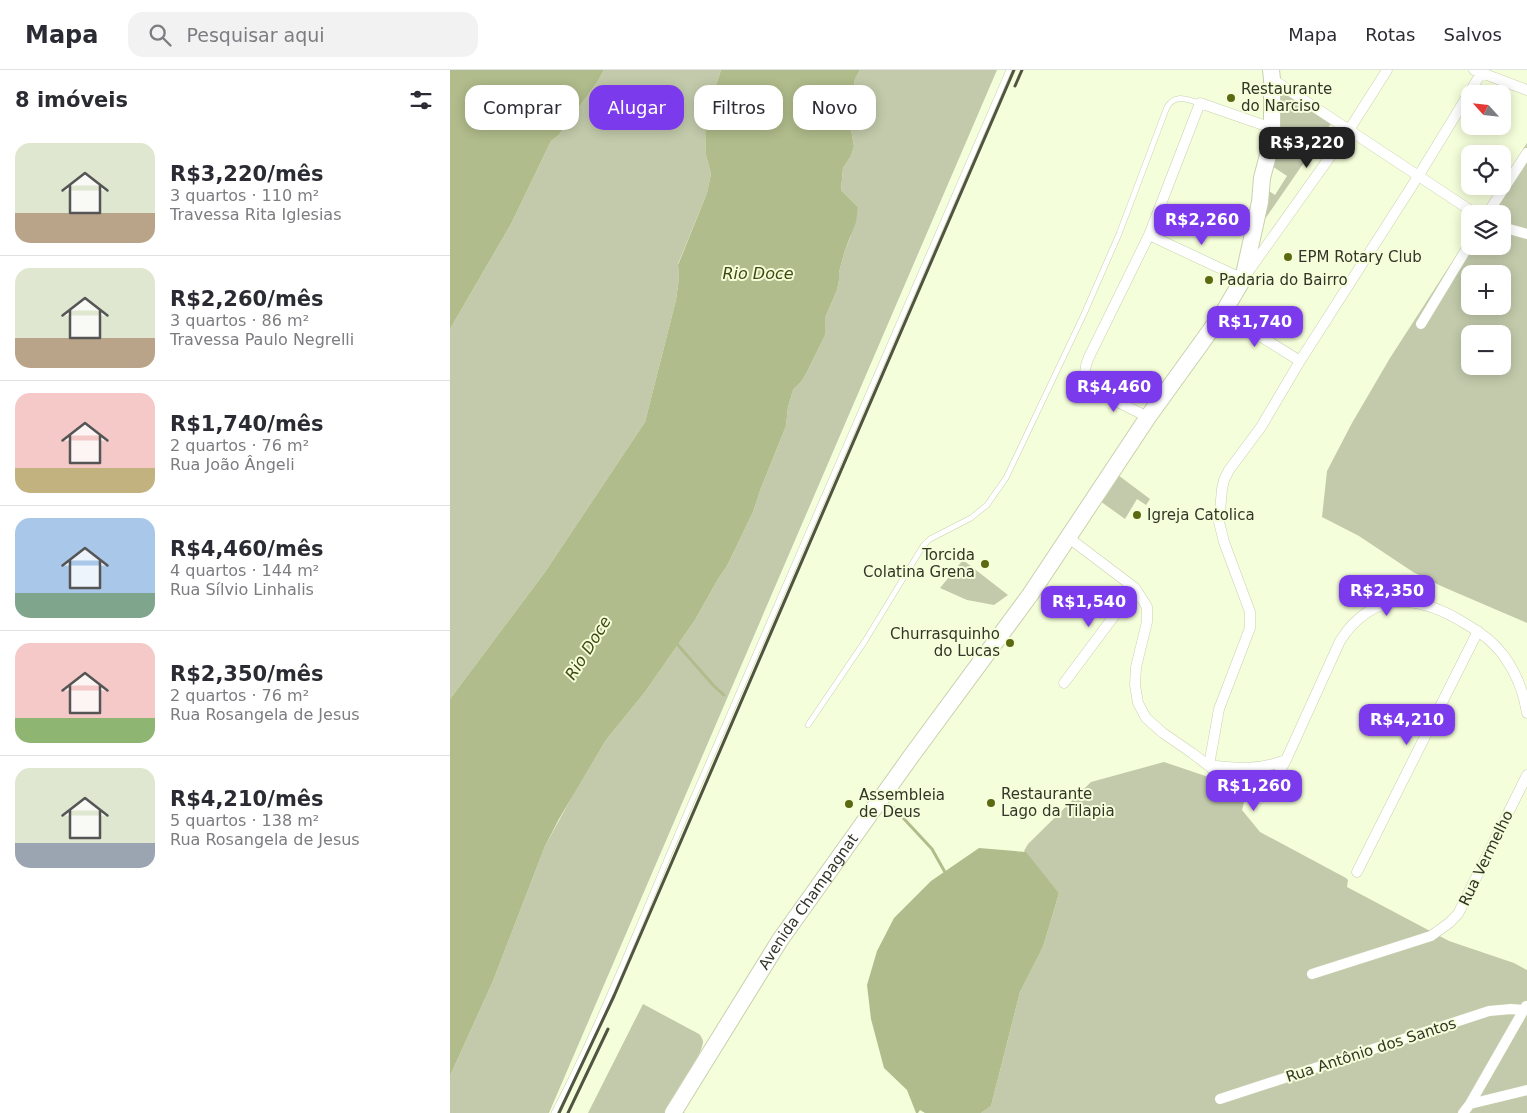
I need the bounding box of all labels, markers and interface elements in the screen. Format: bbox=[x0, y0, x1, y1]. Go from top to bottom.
search box bbox=[128, 12, 478, 57]
text: Mapa bbox=[25, 21, 98, 49]
icon: search bbox=[146, 21, 174, 49]
text: Pesquisar aqui bbox=[186, 24, 325, 46]
text: Mapa bbox=[1288, 24, 1337, 45]
text: Rotas bbox=[1365, 24, 1416, 45]
text: Salvos bbox=[1444, 24, 1502, 45]
place label: Restaurante do Narciso bbox=[1241, 80, 1332, 115]
chip: Comprar bbox=[465, 85, 579, 130]
chip: Alugar bbox=[589, 85, 684, 130]
chip: Filtros bbox=[694, 85, 783, 130]
chip: Novo bbox=[793, 85, 876, 130]
north arrow bbox=[1461, 85, 1511, 135]
map controls bbox=[1461, 85, 1511, 375]
icon: filters bbox=[407, 86, 435, 114]
text: 8 imóveis bbox=[15, 88, 128, 112]
marker: Restaurante do Narciso bbox=[1225, 92, 1237, 104]
pin: R$3,220 bbox=[1261, 126, 1353, 169]
text: R$3,220 bbox=[1270, 133, 1344, 152]
button: locate bbox=[1461, 145, 1511, 195]
text: R$3,220/mês bbox=[170, 162, 324, 186]
icon: home bbox=[55, 163, 115, 223]
text: 3 quartos · 110 m² bbox=[170, 186, 319, 205]
pin: R$2,260 bbox=[1156, 204, 1248, 246]
text: Travessa Rita Iglesias bbox=[170, 205, 342, 224]
button: layers bbox=[1461, 205, 1511, 255]
text: R$2,260 bbox=[1165, 210, 1239, 229]
place label: EPM Rotary Club bbox=[1298, 248, 1422, 266]
marker: EPM Rotary Club bbox=[1282, 251, 1294, 263]
water label: Rio Doce bbox=[722, 264, 794, 283]
button: + bbox=[1461, 265, 1511, 315]
place label: Padaria do Bairro bbox=[1219, 271, 1348, 289]
marker: Padaria do Bairro bbox=[1203, 274, 1215, 286]
text: R$2,260/mês bbox=[170, 287, 324, 311]
icon: home bbox=[55, 288, 115, 348]
pin: R$1,740 bbox=[1209, 306, 1301, 348]
text: 3 quartos · 86 m² bbox=[170, 311, 309, 330]
text: R$1,740 bbox=[1218, 312, 1292, 331]
button: − bbox=[1461, 325, 1511, 375]
text: Travessa Paulo Negrelli bbox=[170, 330, 354, 349]
pin: R$4,460 bbox=[1068, 370, 1160, 413]
text: R$4,460 bbox=[1077, 377, 1151, 396]
text: R$1,740/mês bbox=[170, 412, 324, 436]
icon: home bbox=[55, 413, 115, 473]
text: 2 quartos · 76 m² bbox=[170, 436, 309, 455]
text: Rua João Ângeli bbox=[170, 455, 295, 474]
place label: Igreja Catolica bbox=[1147, 506, 1255, 524]
marker: Igreja Catolica bbox=[1131, 509, 1143, 521]
text: R$4,460/mês bbox=[170, 537, 324, 561]
icon: home bbox=[55, 538, 115, 598]
place label: Torcida Colatina Grena bbox=[863, 546, 975, 581]
marker: Torcida Colatina Grena bbox=[979, 558, 991, 570]
text: 4 quartos · 144 m² bbox=[170, 561, 319, 580]
pin: R$2,350 bbox=[1341, 574, 1433, 617]
text: Rua Sílvio Linhalis bbox=[170, 580, 314, 599]
text: R$2,350 bbox=[1350, 581, 1424, 600]
pin: R$1,540 bbox=[1043, 586, 1135, 628]
text: R$1,540 bbox=[1052, 592, 1126, 611]
water label: Rio Doce bbox=[561, 613, 615, 683]
place label: Churrasquinho do Lucas bbox=[890, 625, 1000, 660]
marker: Churrasquinho do Lucas bbox=[1004, 637, 1016, 649]
text: R$2,350/mês bbox=[170, 662, 324, 686]
icon: home bbox=[55, 663, 115, 723]
text: 2 quartos · 76 m² bbox=[170, 686, 309, 705]
pin: R$4,210 bbox=[1361, 704, 1453, 746]
text: Rua Rosangela de Jesus bbox=[170, 705, 360, 724]
text: R$4,210 bbox=[1370, 710, 1444, 729]
pin: R$1,260 bbox=[1208, 770, 1300, 812]
text: R$1,260 bbox=[1217, 776, 1291, 795]
place label: Restaurante Lago da Tilapia bbox=[1001, 785, 1115, 820]
place label: Assembleia de Deus bbox=[859, 786, 945, 821]
text: R$4,210/mês bbox=[170, 787, 324, 811]
icon: home bbox=[55, 788, 115, 848]
marker: Restaurante Lago da Tilapia bbox=[985, 797, 997, 809]
marker: Assembleia de Deus bbox=[843, 798, 855, 810]
street label: Rua Vermelho bbox=[1455, 807, 1517, 909]
text: 5 quartos · 138 m² bbox=[170, 811, 319, 830]
text: Rua Rosangela de Jesus bbox=[170, 830, 360, 849]
street label: Avenida Champagnat bbox=[755, 830, 862, 973]
street label: Rua Antônio dos Santos bbox=[1284, 1014, 1459, 1086]

